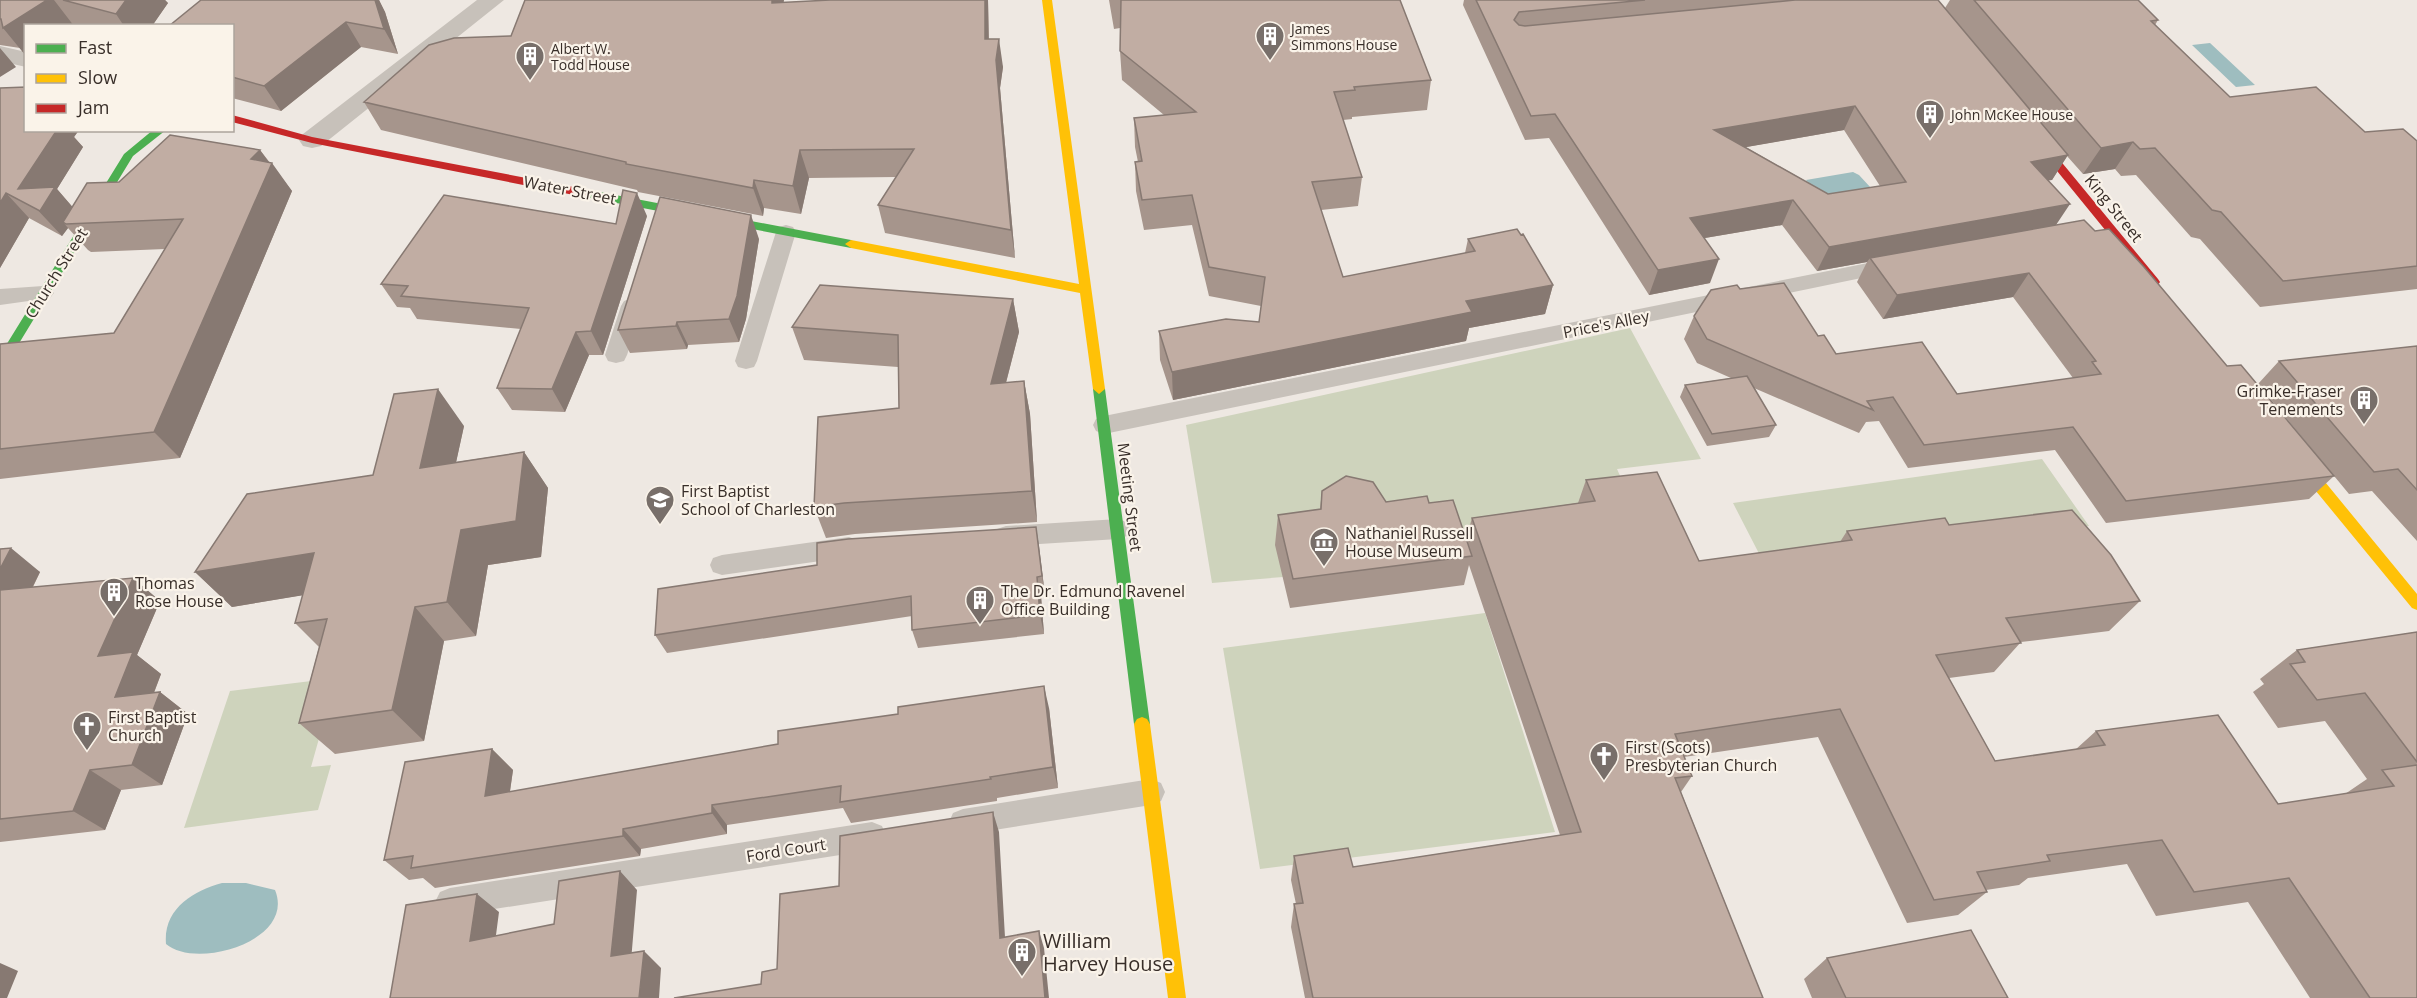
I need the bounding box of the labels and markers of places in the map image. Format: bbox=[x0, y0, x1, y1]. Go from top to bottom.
place label: James Simmons House bbox=[1289, 19, 1397, 54]
building icon: James Simmons House bbox=[1254, 20, 1286, 62]
place label: Albert W. Todd House bbox=[551, 39, 630, 74]
building icon: Albert W. Todd House bbox=[514, 40, 546, 82]
building icon: John McKee House bbox=[1914, 98, 1946, 140]
place label: John McKee House bbox=[1949, 105, 2073, 124]
place label: Grimke-Fraser Tenements bbox=[2237, 380, 2343, 420]
building icon: Grimke-Fraser Tenements bbox=[2348, 384, 2380, 426]
place label: First Baptist School of Charleston bbox=[681, 480, 835, 520]
school or university icon: First Baptist School of Charleston bbox=[644, 484, 676, 526]
place label: Nathaniel Russell House Museum bbox=[1345, 522, 1473, 562]
museum icon: Nathaniel Russell House Museum bbox=[1308, 526, 1340, 568]
place label: Thomas Rose House bbox=[135, 572, 223, 612]
building icon: Thomas Rose House bbox=[98, 576, 130, 618]
place label: The Dr. Edmund Ravenel Office Building bbox=[1001, 580, 1185, 620]
building icon: The Dr. Edmund Ravenel Office Building bbox=[964, 584, 996, 626]
place label: First Baptist Church bbox=[108, 706, 197, 746]
church icon: First Baptist Church bbox=[71, 710, 103, 752]
place label: First (Scots) Presbyterian Church bbox=[1625, 736, 1777, 776]
church icon: First (Scots) Presbyterian Church bbox=[1588, 740, 1620, 782]
place label: William Harvey House bbox=[1043, 927, 1173, 977]
building icon: William Harvey House bbox=[1006, 936, 1038, 978]

